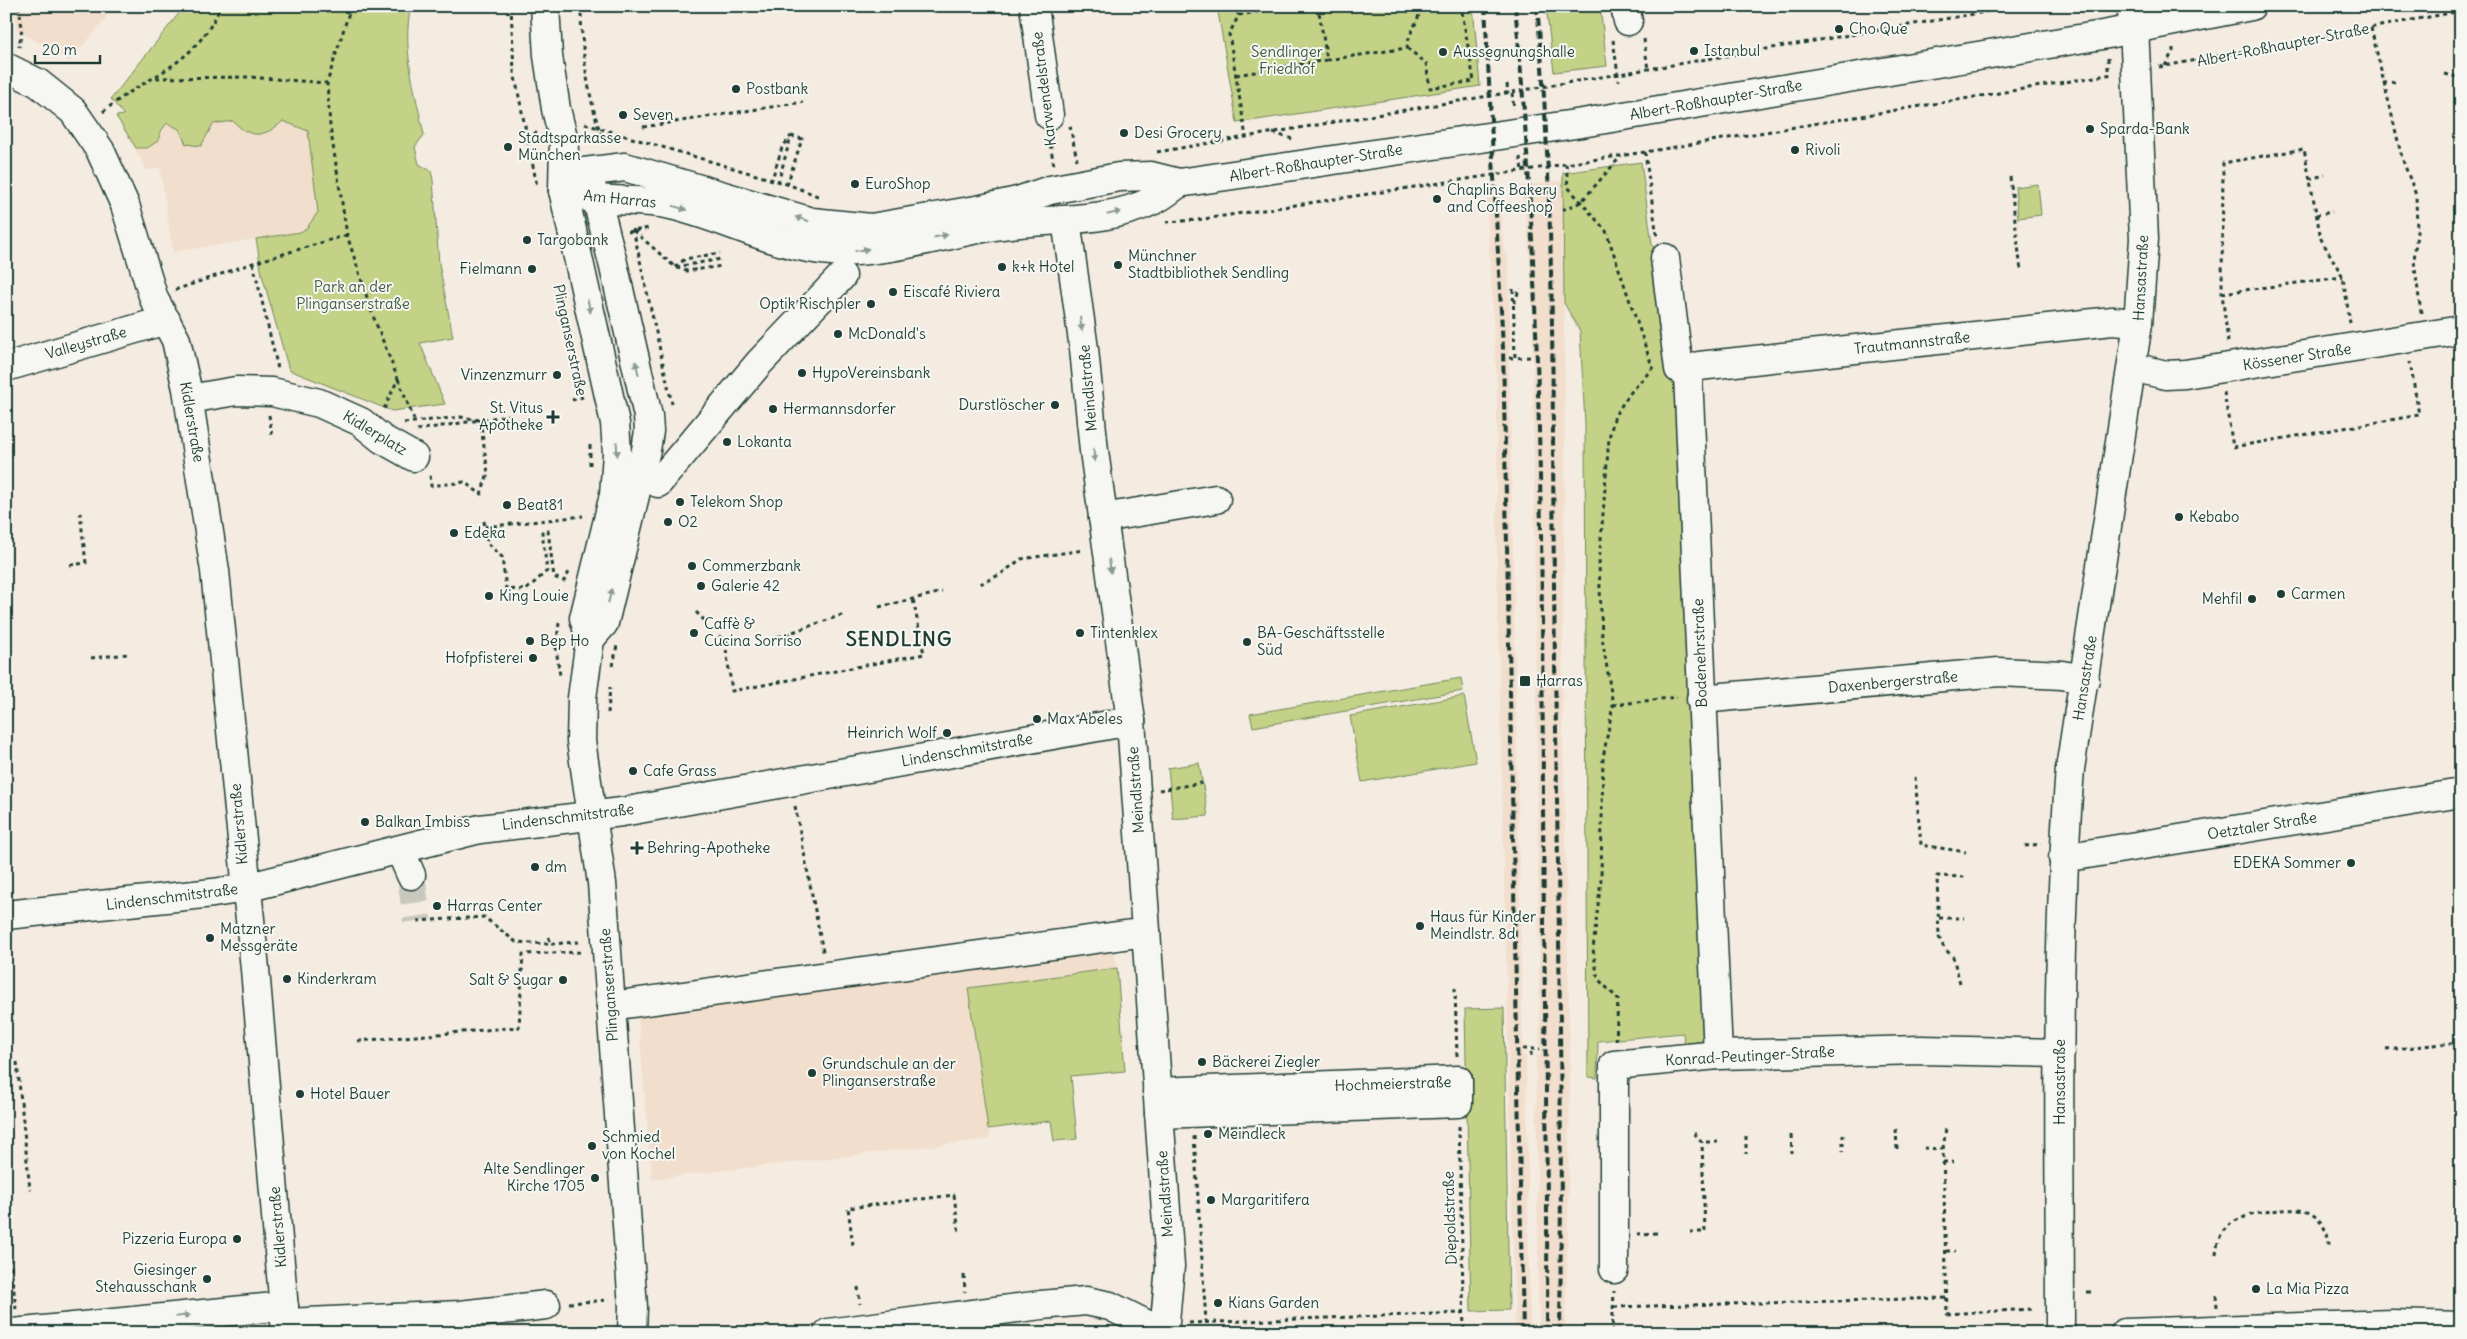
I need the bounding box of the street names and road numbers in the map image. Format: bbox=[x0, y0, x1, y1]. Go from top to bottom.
street label: Albert-Roßhaupter-Straße bbox=[2195, 18, 2371, 71]
street label: Karwendelstraße bbox=[1027, 31, 1060, 147]
street label: Albert-Roßhaupter-Straße bbox=[1628, 75, 1804, 124]
street label: Albert-Roßhaupter-Straße bbox=[1228, 139, 1404, 186]
street label: Am Harras bbox=[583, 185, 658, 212]
street label: Hansastraße bbox=[2129, 235, 2152, 321]
street label: Plinganserstraße bbox=[549, 282, 592, 397]
street label: Valleystraße bbox=[43, 322, 129, 363]
street label: Trautmannstraße bbox=[1853, 327, 1971, 358]
street label: Kössener Straße bbox=[2241, 339, 2353, 374]
street label: Meindlstraße bbox=[1074, 344, 1101, 432]
street label: Kidlerstraße bbox=[176, 380, 209, 464]
street label: Kidlerplatz bbox=[340, 406, 411, 459]
street label: Bodenehrstraße bbox=[1688, 598, 1711, 708]
street label: Hansastraße bbox=[2068, 634, 2101, 722]
street label: Daxenbergerstraße bbox=[1827, 666, 1959, 697]
street label: Lindenschmitstraße bbox=[900, 729, 1034, 770]
street label: Meindlstraße bbox=[1123, 746, 1148, 834]
street label: Kidlerstraße bbox=[225, 783, 252, 866]
street label: Lindenschmitstraße bbox=[501, 799, 635, 834]
street label: Oetztaler Straße bbox=[2206, 807, 2318, 844]
street label: Lindenschmitstraße bbox=[105, 879, 239, 914]
street label: Plinganserstraße bbox=[595, 928, 622, 1042]
street label: Hansastraße bbox=[2050, 1039, 2069, 1125]
street label: Konrad-Peutinger-Straße bbox=[1665, 1042, 1835, 1069]
street label: Hochmeierstraße bbox=[1334, 1072, 1452, 1095]
street label: Meindlstraße bbox=[1152, 1150, 1177, 1238]
street label: Diepoldstraße bbox=[1438, 1171, 1461, 1265]
street label: Kidlerstraße bbox=[264, 1186, 291, 1269]

